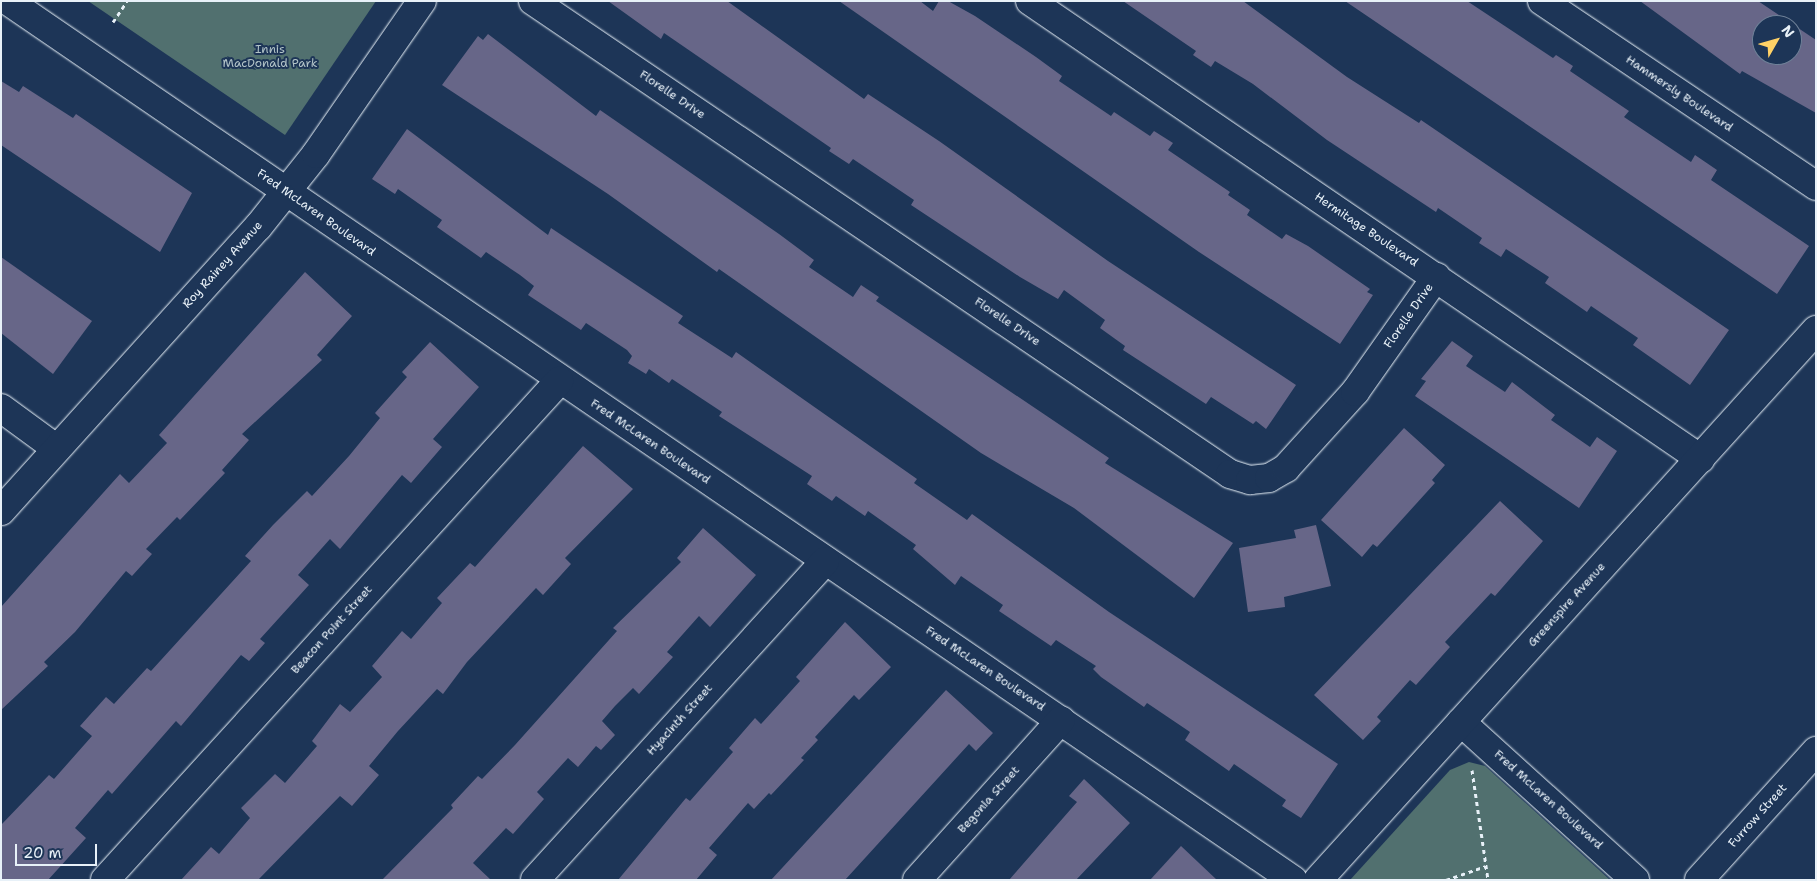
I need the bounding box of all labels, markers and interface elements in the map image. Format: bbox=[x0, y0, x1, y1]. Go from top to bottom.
north arrow bbox=[1752, 15, 1802, 65]
text: N bbox=[1778, 21, 1799, 41]
park label: Innis MacDonald Park bbox=[222, 43, 318, 71]
street label: Hammersly Boulevard bbox=[1623, 53, 1735, 135]
street label: Florelle Drive bbox=[636, 68, 708, 122]
street label: Fred McLaren Boulevard bbox=[254, 167, 378, 259]
street label: Hermitage Boulevard bbox=[1311, 190, 1421, 270]
street label: Roy Rainey Avenue bbox=[180, 219, 266, 311]
street label: Florelle Drive bbox=[1381, 281, 1437, 351]
street label: Florelle Drive bbox=[971, 295, 1043, 349]
street label: Fred McLaren Boulevard bbox=[587, 397, 713, 487]
street label: Greenspire Avenue bbox=[1525, 560, 1609, 650]
street label: Beacon Point Street bbox=[288, 583, 376, 677]
street label: Fred McLaren Boulevard bbox=[922, 624, 1048, 714]
street label: Hyacinth Street bbox=[644, 681, 716, 759]
street label: Fred McLaren Boulevard bbox=[1491, 747, 1605, 853]
street label: Begonia Street bbox=[955, 763, 1023, 837]
street label: Furrow Street bbox=[1726, 781, 1790, 851]
scale bar bbox=[18, 834, 100, 866]
text: 20 m bbox=[23, 843, 62, 863]

